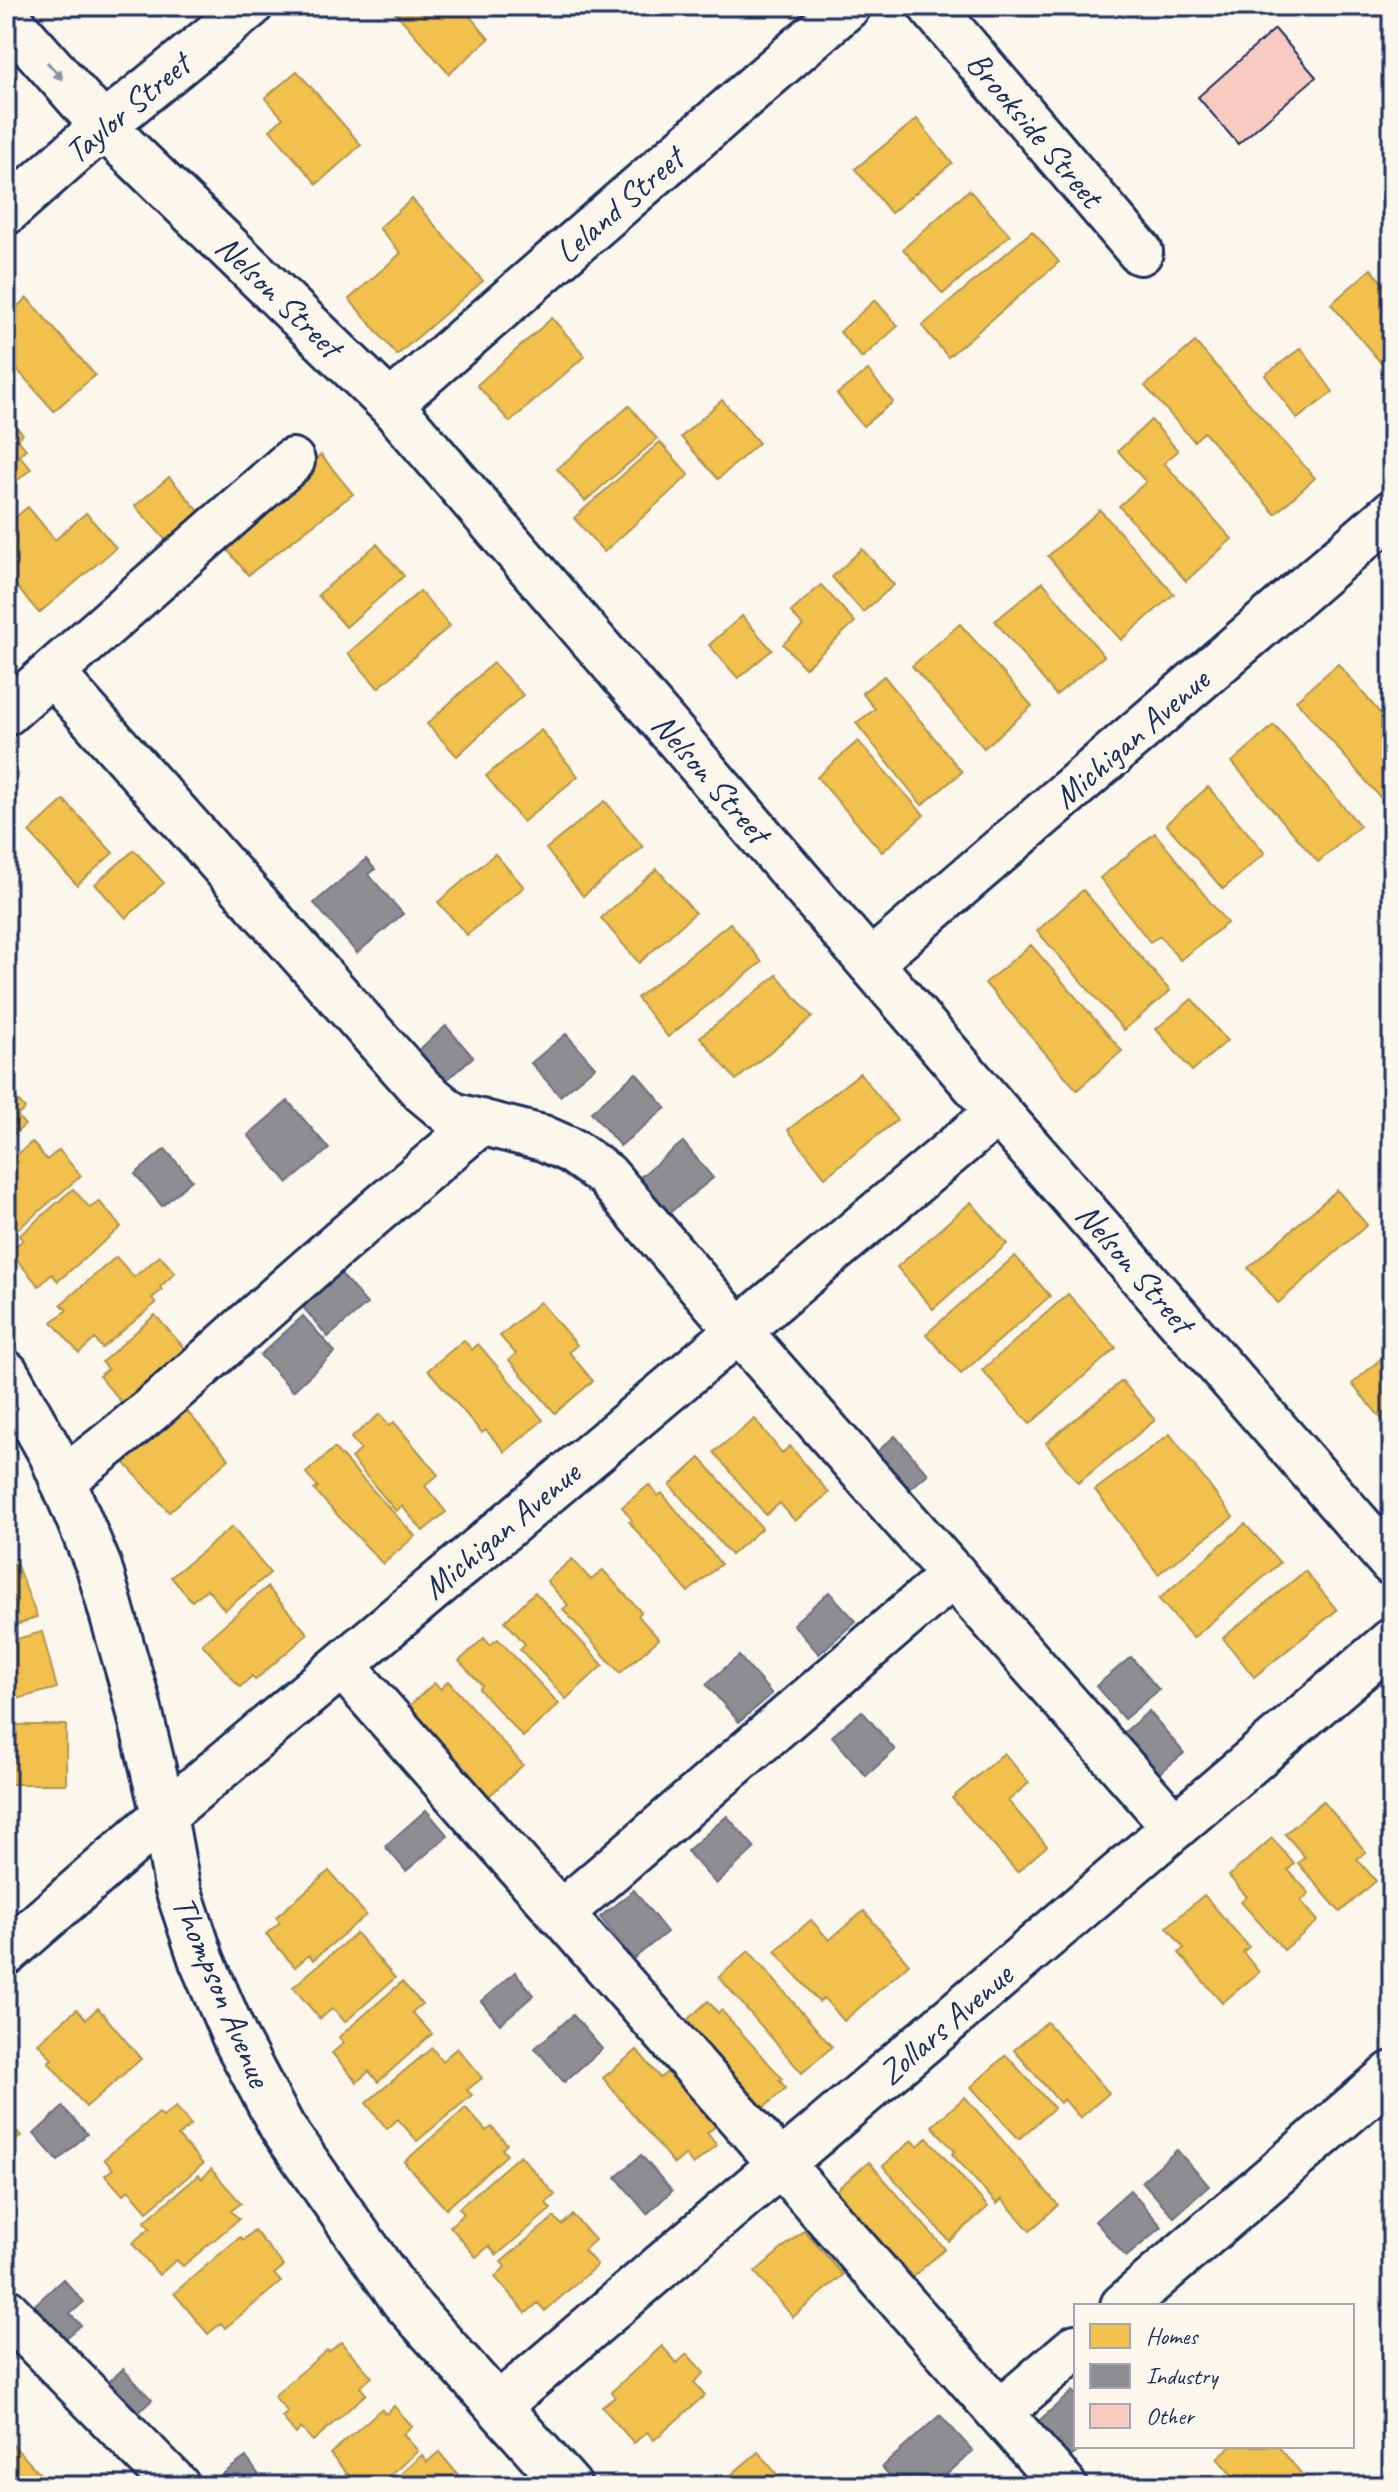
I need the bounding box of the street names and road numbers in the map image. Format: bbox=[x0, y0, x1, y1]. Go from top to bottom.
street label: Taylor Street bbox=[56, 40, 202, 173]
street label: Brookside Street bbox=[957, 42, 1115, 219]
street label: Leland Street bbox=[546, 134, 696, 272]
street label: Nelson Street bbox=[207, 225, 355, 370]
street label: Michigan Avenue bbox=[1044, 657, 1219, 818]
street label: Nelson Street bbox=[643, 704, 782, 856]
street label: Nelson Street bbox=[1067, 1194, 1206, 1346]
street label: Michigan Avenue bbox=[413, 1450, 590, 1608]
street label: Thompson Avenue bbox=[163, 1889, 282, 2095]
street label: Zollars Avenue bbox=[869, 1953, 1023, 2094]

